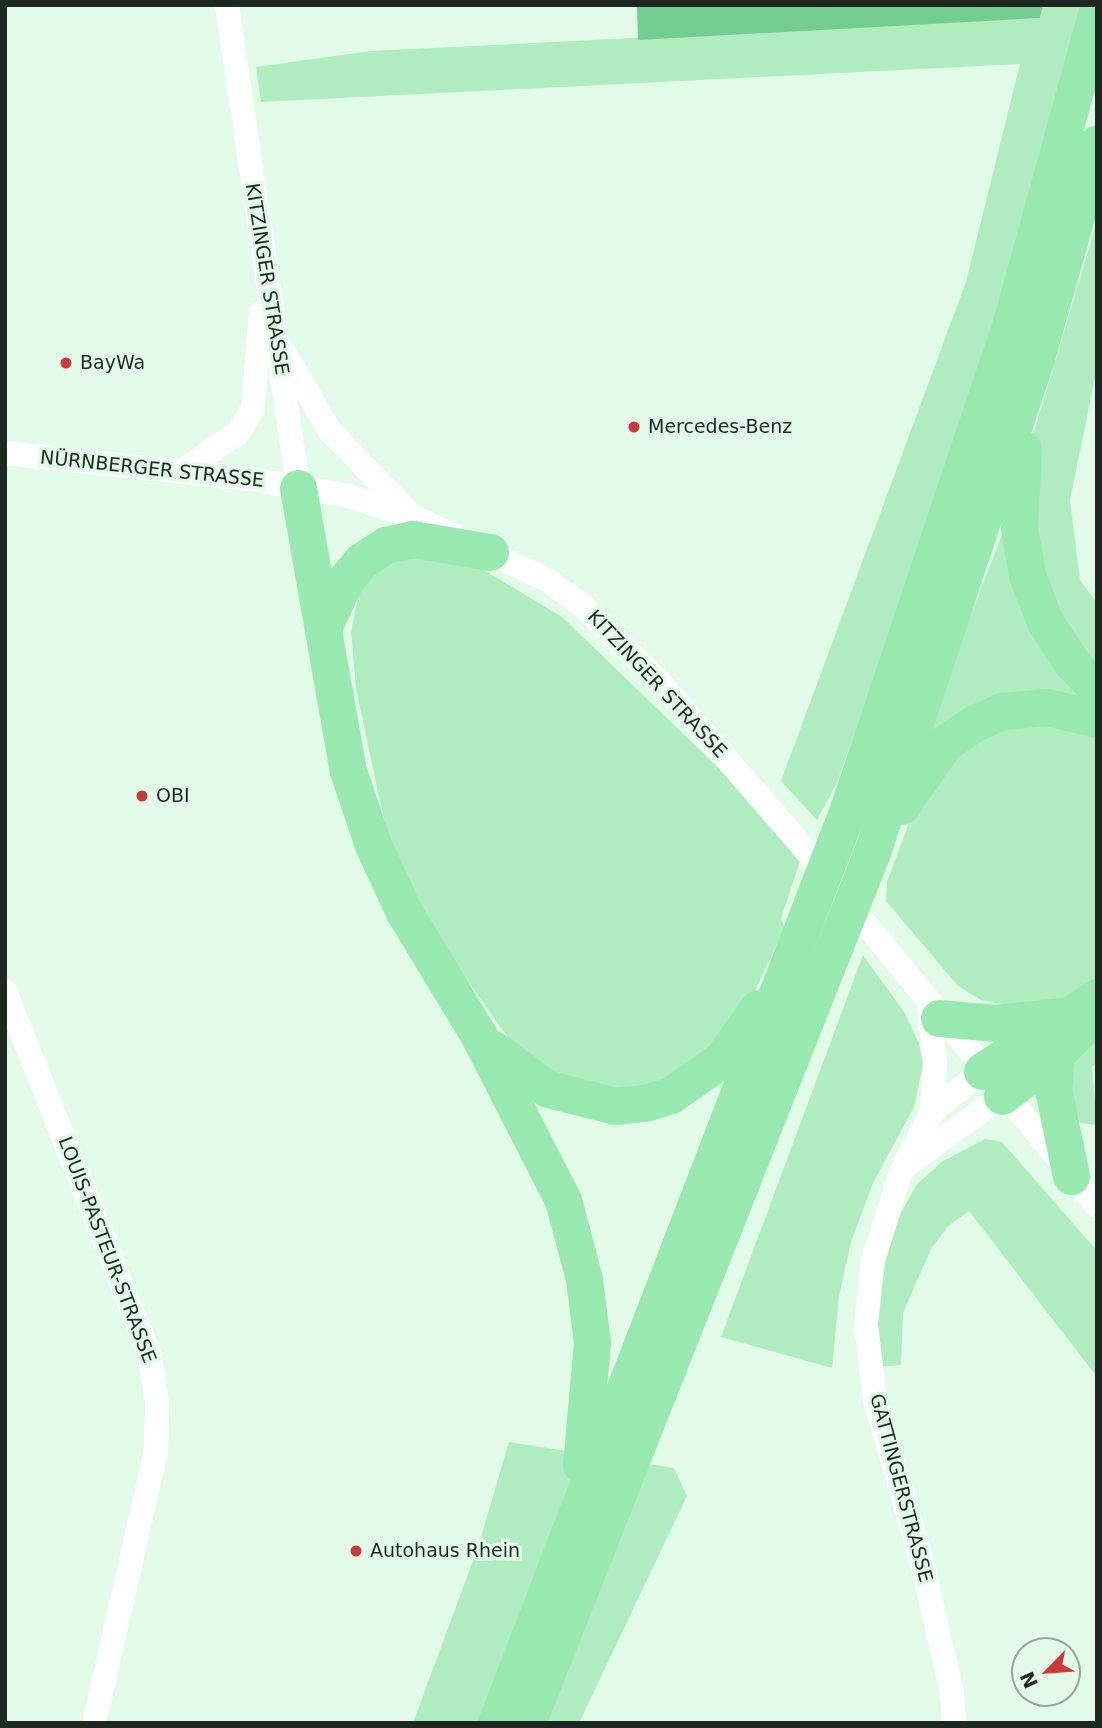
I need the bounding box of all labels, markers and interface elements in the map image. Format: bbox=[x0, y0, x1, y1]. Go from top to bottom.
street label: KITZINGER STRASSE bbox=[241, 182, 293, 376]
place label: BayWa bbox=[80, 352, 145, 374]
marker: BayWa bbox=[58, 355, 74, 371]
place label: Mercedes-Benz bbox=[648, 416, 792, 438]
marker: Mercedes-Benz bbox=[626, 419, 642, 435]
street label: NÜRNBERGER STRASSE bbox=[39, 446, 265, 492]
street label: KITZINGER STRASSE bbox=[583, 605, 731, 763]
place label: OBI bbox=[156, 785, 190, 807]
marker: OBI bbox=[134, 788, 150, 804]
street label: LOUIS-PASTEUR-STRASSE bbox=[53, 1134, 161, 1366]
street label: GATTINGERSTRASSE bbox=[865, 1391, 937, 1585]
place label: Autohaus Rhein bbox=[370, 1540, 520, 1562]
marker: Autohaus Rhein bbox=[348, 1543, 364, 1559]
north arrow bbox=[1011, 1637, 1081, 1707]
text: N bbox=[1015, 1668, 1042, 1692]

